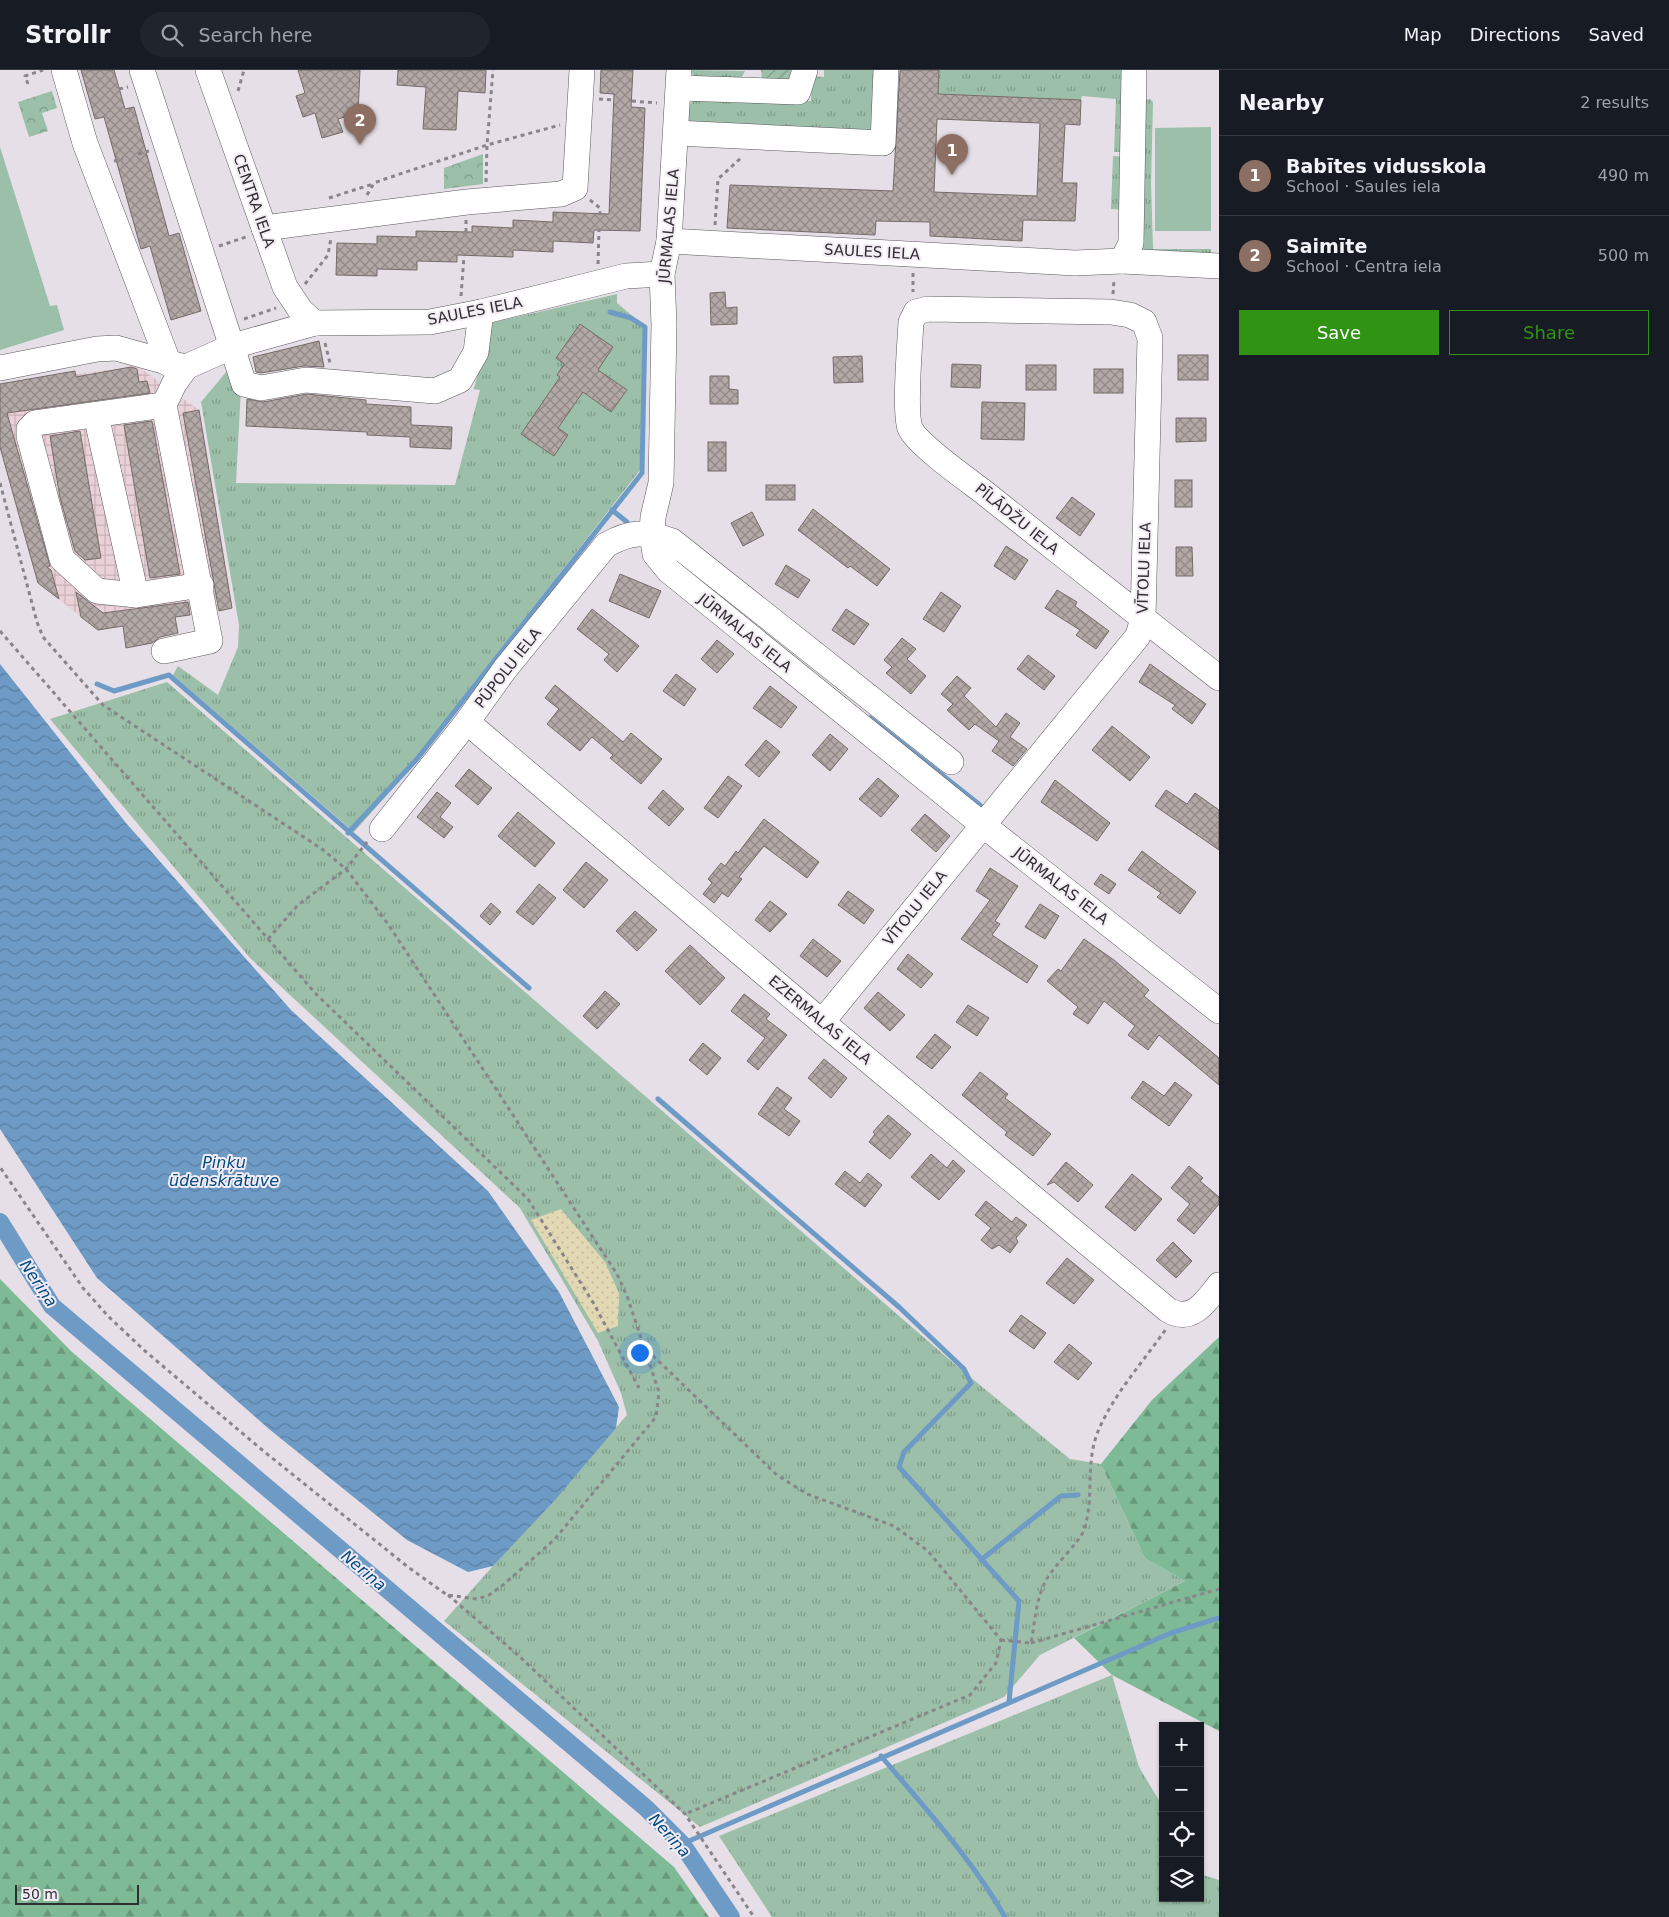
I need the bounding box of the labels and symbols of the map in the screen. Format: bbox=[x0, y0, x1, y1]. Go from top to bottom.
pin: 2 bbox=[344, 104, 376, 145]
pin: 1 bbox=[936, 134, 968, 175]
street label: CENTRA IELA bbox=[230, 152, 279, 251]
street label: JŪRMALAS IELA bbox=[654, 167, 683, 285]
street label: SAULES IELA bbox=[824, 240, 921, 264]
street label: SAULES IELA bbox=[426, 293, 525, 329]
street label: PĪLĀDŽU IELA bbox=[971, 479, 1064, 559]
street label: VĪTOLU IELA bbox=[1133, 521, 1155, 614]
street label: JŪRMALAS IELA bbox=[694, 588, 797, 677]
street label: PŪPOLU IELA bbox=[470, 623, 545, 712]
street label: JŪRMALAS IELA bbox=[1009, 842, 1113, 929]
street label: VĪTOLU IELA bbox=[879, 866, 951, 949]
street label: EZERMALAS IELA bbox=[765, 972, 876, 1069]
water label: Piņķu ūdenskrātuve bbox=[169, 1153, 279, 1190]
water label: Neriņa bbox=[16, 1256, 61, 1310]
your location bbox=[627, 1340, 653, 1366]
water label: Neriņa bbox=[337, 1546, 390, 1595]
water label: Neriņa bbox=[645, 1809, 694, 1861]
scale bar bbox=[15, 1882, 139, 1905]

